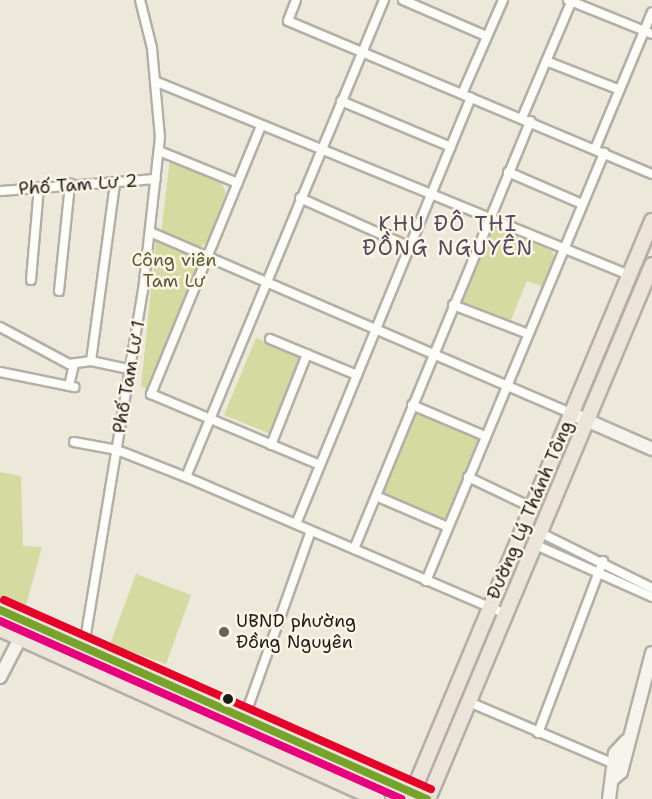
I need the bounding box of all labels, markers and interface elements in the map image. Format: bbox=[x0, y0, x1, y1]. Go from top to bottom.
street label: Phố Tam Lư 2 bbox=[18, 170, 138, 200]
district label: KHU ĐÔ THỊ ĐỒNG NGUYÊN bbox=[362, 211, 534, 261]
park label: Công viên Tam Lư bbox=[131, 250, 217, 292]
street label: Phố Tam Lư 1 bbox=[108, 319, 150, 435]
street label: Đường Lý Thánh Tông bbox=[483, 417, 577, 603]
place label: UBND phường Đồng Nguyên bbox=[236, 611, 356, 654]
marker: UBND phường Đồng Nguyên bbox=[217, 625, 231, 639]
unlabelled marker bbox=[222, 693, 234, 705]

